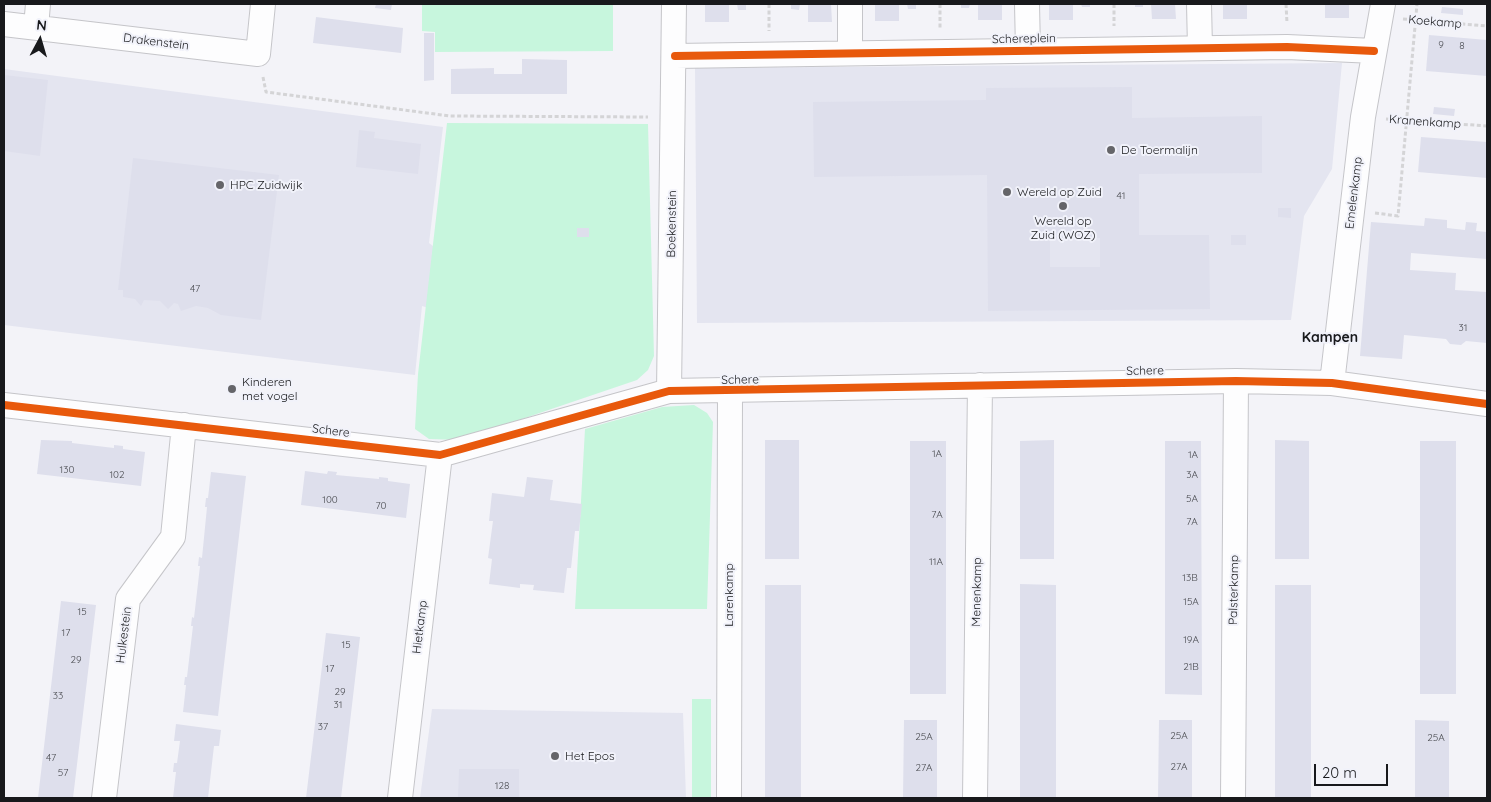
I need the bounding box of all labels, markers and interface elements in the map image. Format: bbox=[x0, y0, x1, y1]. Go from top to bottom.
street label: Koekamp bbox=[1408, 12, 1462, 32]
north arrow bbox=[15, 15, 65, 65]
text: N bbox=[35, 16, 48, 35]
street label: Drakenstein bbox=[122, 31, 190, 53]
street label: Schereplein bbox=[992, 31, 1056, 47]
house number: 9 bbox=[1438, 39, 1444, 51]
house number: 8 bbox=[1459, 40, 1465, 52]
street label: Kranenkamp bbox=[1388, 112, 1462, 132]
place label: De Toermalijn bbox=[1121, 143, 1198, 157]
marker: De Toermalijn bbox=[1105, 144, 1117, 156]
street label: Emelenkamp bbox=[1342, 156, 1366, 230]
place label: HPC Zuidwijk bbox=[230, 178, 302, 192]
marker: HPC Zuidwijk bbox=[214, 179, 226, 191]
place label: Wereld op Zuid bbox=[1017, 185, 1102, 199]
marker: Wereld op Zuid bbox=[1001, 186, 1013, 198]
street label: Boekenstein bbox=[664, 190, 680, 258]
house number: 41 bbox=[1117, 190, 1125, 202]
marker: Wereld op Zuid (WOZ) bbox=[1057, 200, 1069, 212]
place label: Wereld op Zuid (WOZ) bbox=[1031, 214, 1095, 242]
house number: 47 bbox=[190, 283, 200, 295]
house number: 31 bbox=[1459, 322, 1467, 334]
district label: Kampen bbox=[1302, 330, 1358, 346]
street label: Schere bbox=[1126, 363, 1164, 379]
street label: Schere bbox=[721, 372, 759, 388]
place label: Kinderen met vogel bbox=[242, 375, 297, 403]
marker: Kinderen met vogel bbox=[226, 383, 238, 395]
street label: Schere bbox=[311, 422, 351, 440]
house number: 1A bbox=[932, 448, 942, 460]
house number: 1A bbox=[1188, 449, 1198, 461]
house number: 130 bbox=[60, 464, 74, 476]
house number: 102 bbox=[109, 469, 125, 481]
house number: 3A bbox=[1186, 469, 1198, 481]
house number: 5A bbox=[1186, 493, 1198, 505]
house number: 100 bbox=[322, 494, 338, 506]
house number: 70 bbox=[375, 500, 387, 512]
house number: 7A bbox=[931, 509, 943, 521]
house number: 7A bbox=[1186, 516, 1198, 528]
street label: Palsterkamp bbox=[1226, 555, 1242, 625]
house number: 11A bbox=[929, 556, 943, 568]
street label: Menenkamp bbox=[969, 557, 985, 627]
street label: Larenkamp bbox=[722, 563, 736, 627]
house number: 13B bbox=[1182, 572, 1198, 584]
house number: 15A bbox=[1183, 596, 1199, 608]
street label: Hietkamp bbox=[410, 599, 430, 655]
house number: 15 bbox=[77, 606, 87, 618]
street label: Hulkestein bbox=[113, 606, 135, 664]
house number: 17 bbox=[62, 627, 70, 639]
house number: 19A bbox=[1183, 634, 1199, 646]
house number: 15 bbox=[341, 639, 351, 651]
house number: 29 bbox=[70, 654, 82, 666]
house number: 21B bbox=[1183, 661, 1199, 673]
house number: 17 bbox=[326, 663, 334, 675]
house number: 29 bbox=[334, 686, 346, 698]
house number: 33 bbox=[53, 690, 63, 702]
house number: 31 bbox=[334, 699, 342, 711]
house number: 37 bbox=[318, 721, 328, 733]
house number: 25A bbox=[1170, 730, 1188, 742]
house number: 25A bbox=[915, 731, 933, 743]
house number: 25A bbox=[1427, 732, 1445, 744]
place label: Het Epos bbox=[565, 749, 615, 763]
marker: Het Epos bbox=[549, 750, 561, 762]
house number: 47 bbox=[46, 752, 56, 764]
scale bar bbox=[1316, 754, 1390, 786]
house number: 27A bbox=[1171, 761, 1187, 773]
house number: 27A bbox=[916, 762, 932, 774]
text: 20 m bbox=[1322, 763, 1357, 782]
house number: 57 bbox=[58, 767, 68, 779]
house number: 128 bbox=[495, 780, 509, 792]

